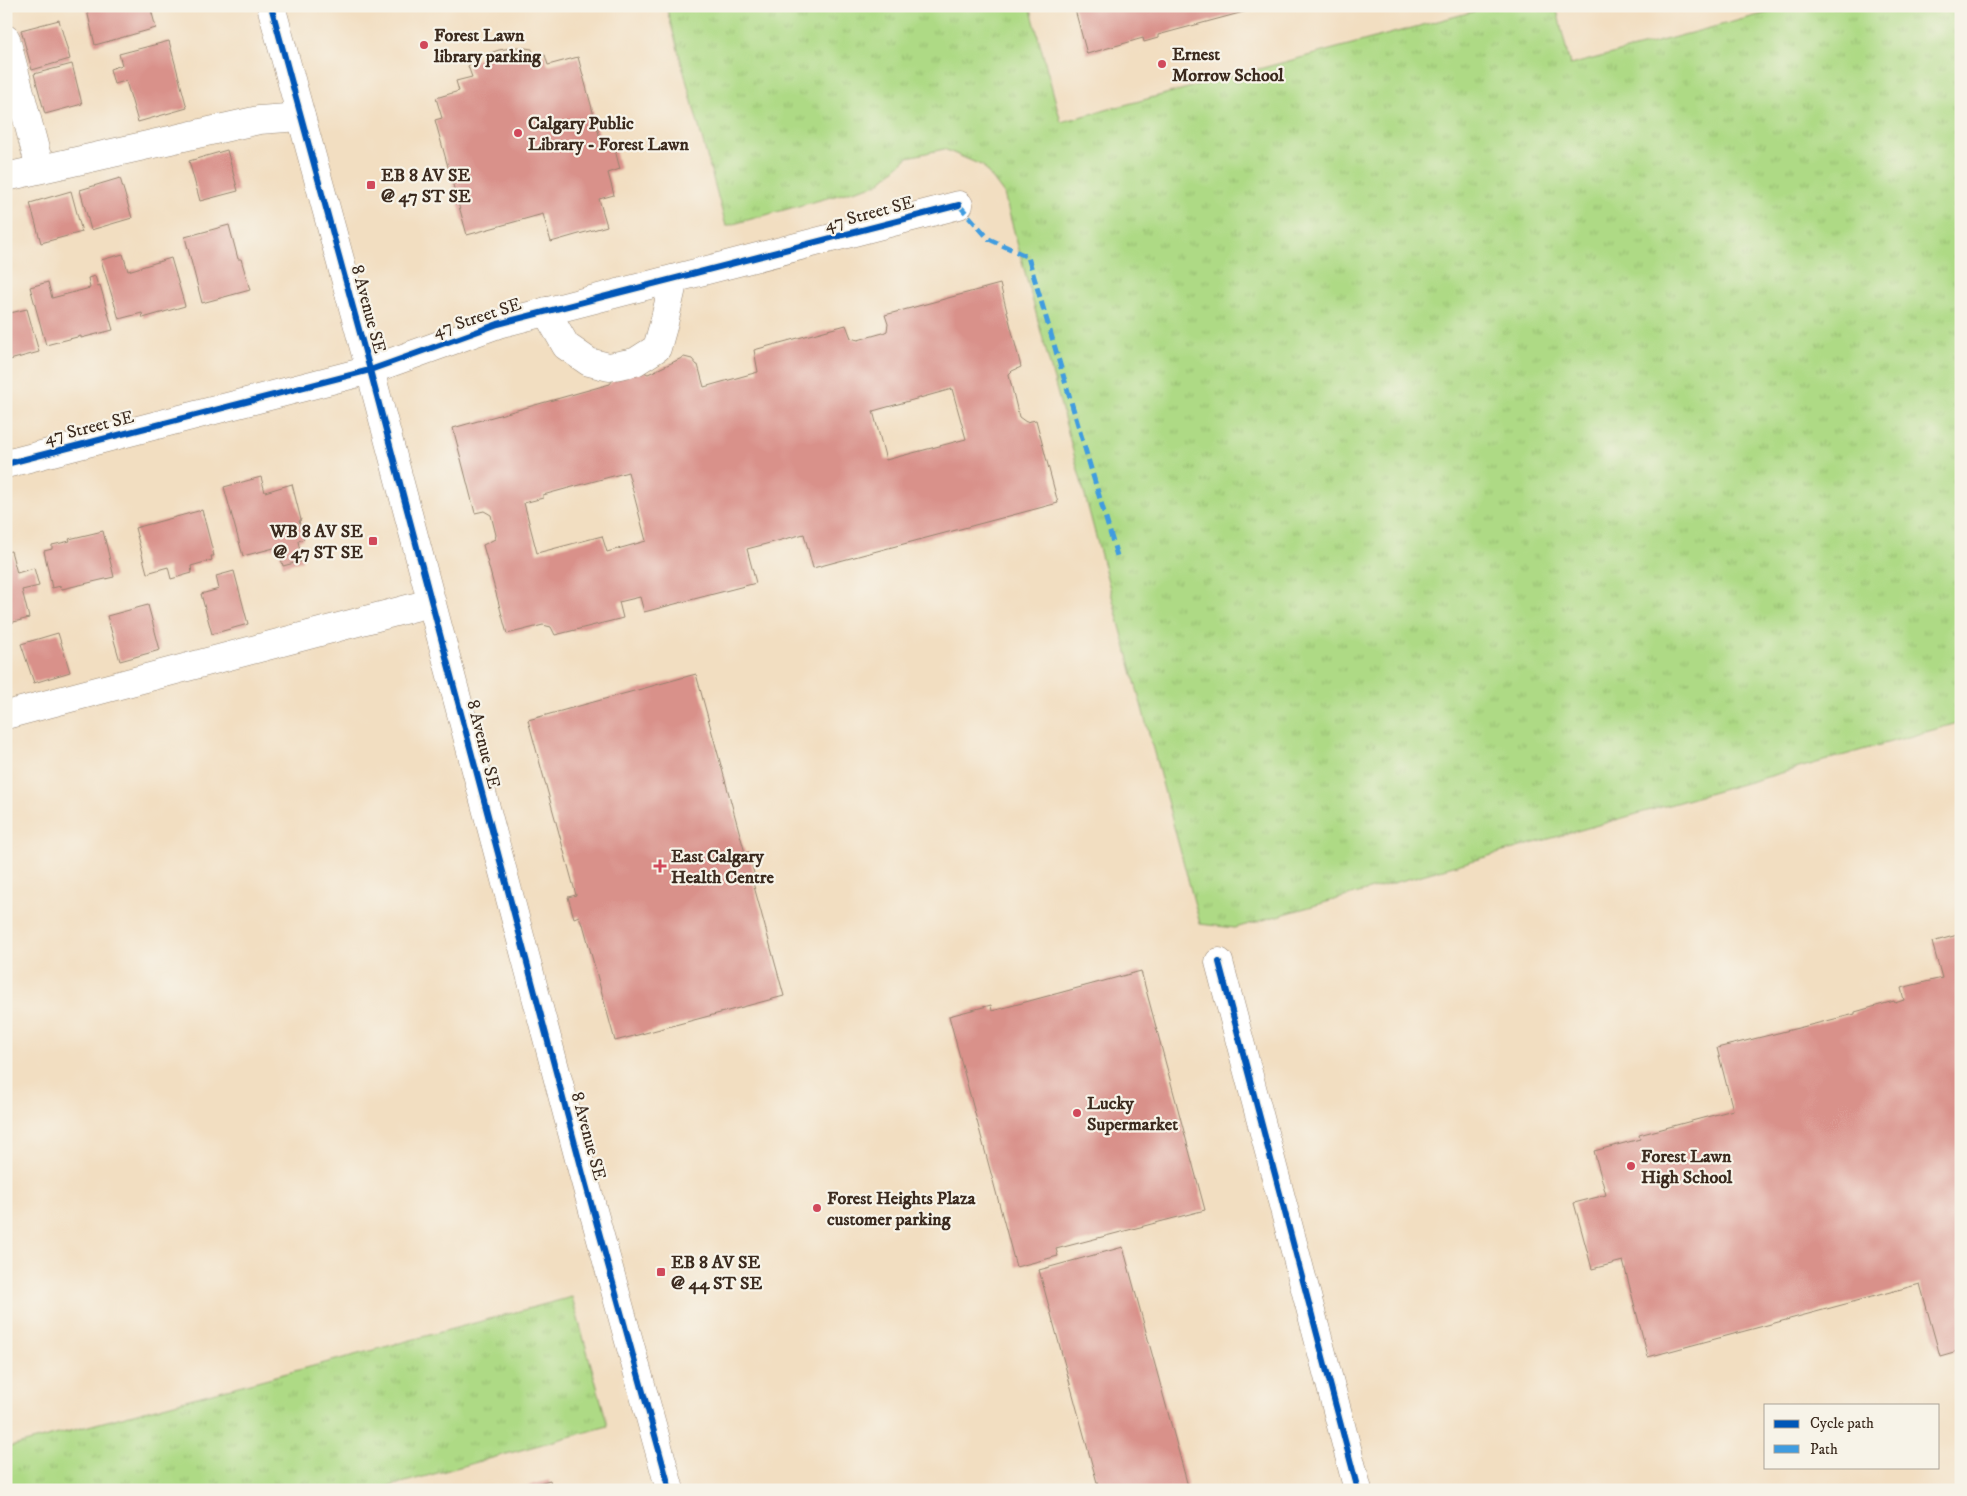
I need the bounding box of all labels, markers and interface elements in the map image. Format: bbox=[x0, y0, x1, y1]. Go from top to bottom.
place label: Forest Lawn library parking bbox=[433, 25, 542, 68]
marker: Forest Lawn library parking bbox=[418, 39, 430, 51]
place label: Ernest Morrow School bbox=[1172, 44, 1284, 87]
marker: Ernest Morrow School bbox=[1156, 58, 1168, 70]
place label: Calgary Public Library - Forest Lawn bbox=[528, 113, 690, 156]
marker: Calgary Public Library - Forest Lawn bbox=[512, 127, 524, 139]
place label: EB 8 AV SE @ 47 ST SE bbox=[381, 165, 471, 208]
marker: EB 8 AV SE @ 47 ST SE bbox=[365, 179, 377, 191]
street label: 47 Street SE bbox=[822, 191, 917, 236]
street label: 8 Avenue SE bbox=[346, 263, 390, 356]
street label: 47 Street SE bbox=[430, 293, 525, 343]
street label: 47 Street SE bbox=[42, 406, 137, 450]
place label: WB 8 AV SE @ 47 ST SE bbox=[269, 521, 363, 564]
marker: WB 8 AV SE @ 47 ST SE bbox=[367, 535, 379, 547]
street label: 8 Avenue SE bbox=[461, 698, 505, 791]
place label: East Calgary Health Centre bbox=[671, 846, 775, 889]
marker: East Calgary Health Centre bbox=[653, 859, 667, 873]
street label: 8 Avenue SE bbox=[566, 1090, 610, 1183]
place label: Lucky Supermarket bbox=[1087, 1093, 1178, 1136]
marker: Lucky Supermarket bbox=[1071, 1107, 1083, 1119]
place label: Forest Lawn High School bbox=[1641, 1146, 1733, 1189]
marker: Forest Lawn High School bbox=[1625, 1160, 1637, 1172]
place label: Forest Heights Plaza customer parking bbox=[827, 1188, 976, 1231]
marker: Forest Heights Plaza customer parking bbox=[811, 1202, 823, 1214]
place label: EB 8 AV SE @ 44 ST SE bbox=[671, 1252, 762, 1295]
marker: EB 8 AV SE @ 44 ST SE bbox=[655, 1266, 667, 1278]
legend bbox=[1764, 1404, 1940, 1468]
text: Cycle path bbox=[1810, 1414, 1874, 1433]
text: Path bbox=[1810, 1440, 1838, 1459]

